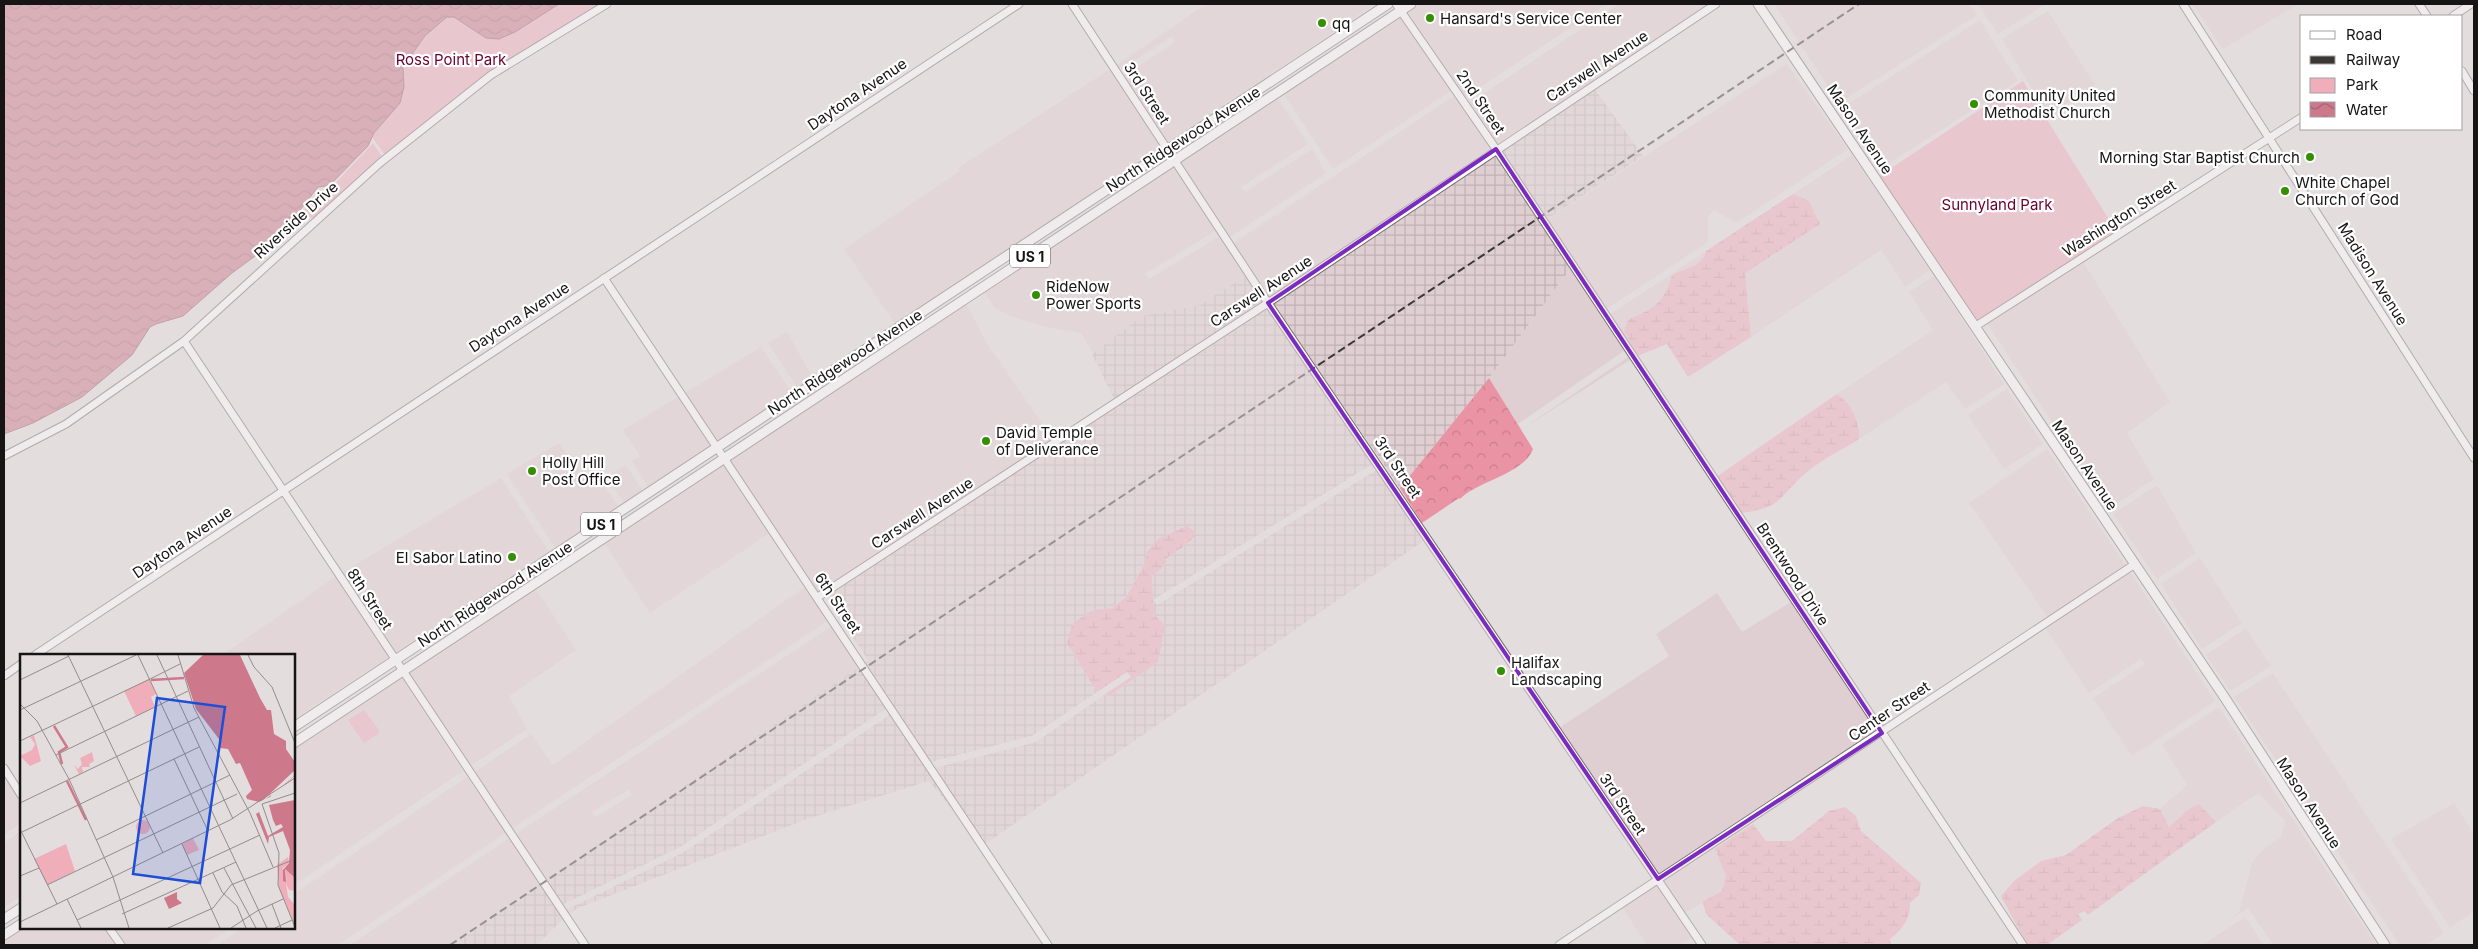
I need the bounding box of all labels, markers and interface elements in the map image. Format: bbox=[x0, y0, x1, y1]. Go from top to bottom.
place label: Hansard's Service Center bbox=[1440, 9, 1622, 28]
marker: Hansard's Service Center bbox=[1424, 12, 1436, 24]
place label: qq bbox=[1332, 14, 1350, 33]
legend bbox=[2300, 15, 2463, 130]
marker: qq bbox=[1316, 17, 1328, 29]
text: Road bbox=[2346, 25, 2382, 44]
street label: Carswell Avenue bbox=[1542, 26, 1652, 106]
park label: Ross Point Park bbox=[396, 50, 507, 69]
text: Railway bbox=[2346, 50, 2401, 69]
street label: Daytona Avenue bbox=[804, 54, 910, 134]
street label: 3rd Street bbox=[1120, 58, 1174, 128]
street label: 2nd Street bbox=[1453, 66, 1510, 138]
text: Park bbox=[2346, 75, 2379, 94]
street label: Mason Avenue bbox=[1823, 80, 1897, 178]
street label: North Ridgewood Avenue bbox=[1102, 82, 1264, 196]
place label: Community United Methodist Church bbox=[1984, 86, 2116, 122]
marker: Community United Methodist Church bbox=[1968, 98, 1980, 110]
text: Water bbox=[2346, 100, 2388, 119]
place label: Morning Star Baptist Church bbox=[2099, 148, 2300, 167]
marker: Morning Star Baptist Church bbox=[2304, 151, 2316, 163]
place label: White Chapel Church of God bbox=[2295, 173, 2399, 209]
street label: Washington Street bbox=[2059, 175, 2179, 261]
street label: Riverside Drive bbox=[250, 177, 342, 263]
marker: White Chapel Church of God bbox=[2279, 185, 2291, 197]
park label: Sunnyland Park bbox=[1942, 195, 2053, 214]
street label: Madison Avenue bbox=[2334, 219, 2412, 329]
road number: US 1 bbox=[1010, 245, 1050, 268]
street label: Carswell Avenue bbox=[1206, 251, 1316, 331]
place label: RideNow Power Sports bbox=[1046, 277, 1141, 313]
street label: Daytona Avenue bbox=[465, 278, 573, 356]
marker: RideNow Power Sports bbox=[1030, 289, 1042, 301]
street label: North Ridgewood Avenue bbox=[764, 305, 926, 419]
street label: Mason Avenue bbox=[2048, 416, 2122, 514]
place label: David Temple of Deliverance bbox=[996, 423, 1099, 459]
street label: 3rd Street bbox=[1370, 433, 1426, 502]
marker: David Temple of Deliverance bbox=[980, 435, 992, 447]
place label: Holly Hill Post Office bbox=[542, 453, 620, 489]
marker: Holly Hill Post Office bbox=[526, 465, 538, 477]
street label: Carswell Avenue bbox=[867, 473, 977, 553]
street label: Daytona Avenue bbox=[129, 502, 235, 582]
road number: US 1 bbox=[581, 512, 621, 536]
street label: Brentwood Drive bbox=[1753, 519, 1833, 629]
street label: North Ridgewood Avenue bbox=[414, 537, 576, 651]
place label: El Sabor Latino bbox=[396, 548, 502, 567]
marker: El Sabor Latino bbox=[506, 551, 518, 563]
street label: 8th Street bbox=[343, 565, 397, 633]
street label: 6th Street bbox=[811, 569, 865, 637]
place label: Halifax Landscaping bbox=[1511, 653, 1602, 689]
inset map bbox=[20, 654, 295, 929]
marker: Halifax Landscaping bbox=[1495, 665, 1507, 677]
street label: Center Street bbox=[1845, 677, 1933, 745]
street label: Mason Avenue bbox=[2273, 754, 2345, 852]
street label: 3rd Street bbox=[1595, 770, 1651, 839]

